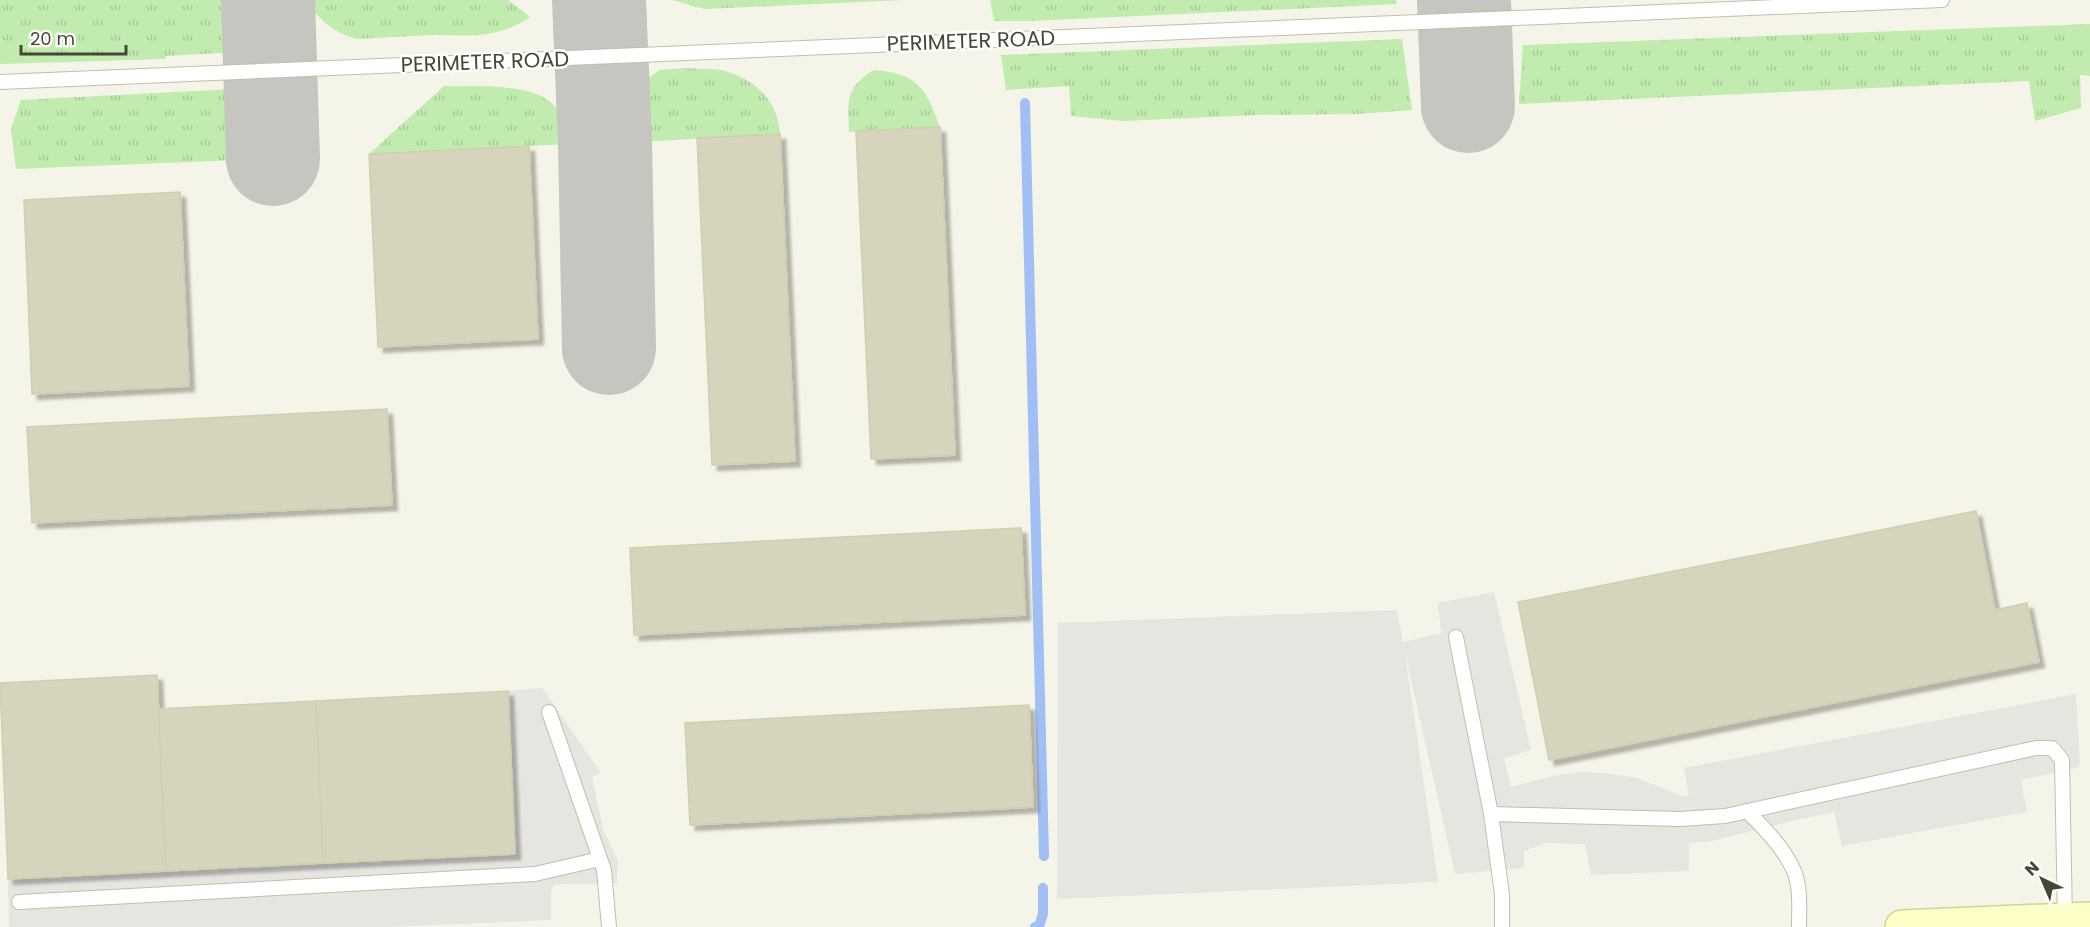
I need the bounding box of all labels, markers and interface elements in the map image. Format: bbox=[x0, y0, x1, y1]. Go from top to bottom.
scale bar bbox=[21, 18, 126, 56]
street label: PERIMETER ROAD bbox=[886, 23, 1056, 58]
text: 20 m bbox=[30, 26, 75, 51]
street label: PERIMETER ROAD bbox=[400, 44, 570, 79]
north arrow bbox=[2012, 849, 2072, 909]
text: N bbox=[2020, 856, 2044, 881]

